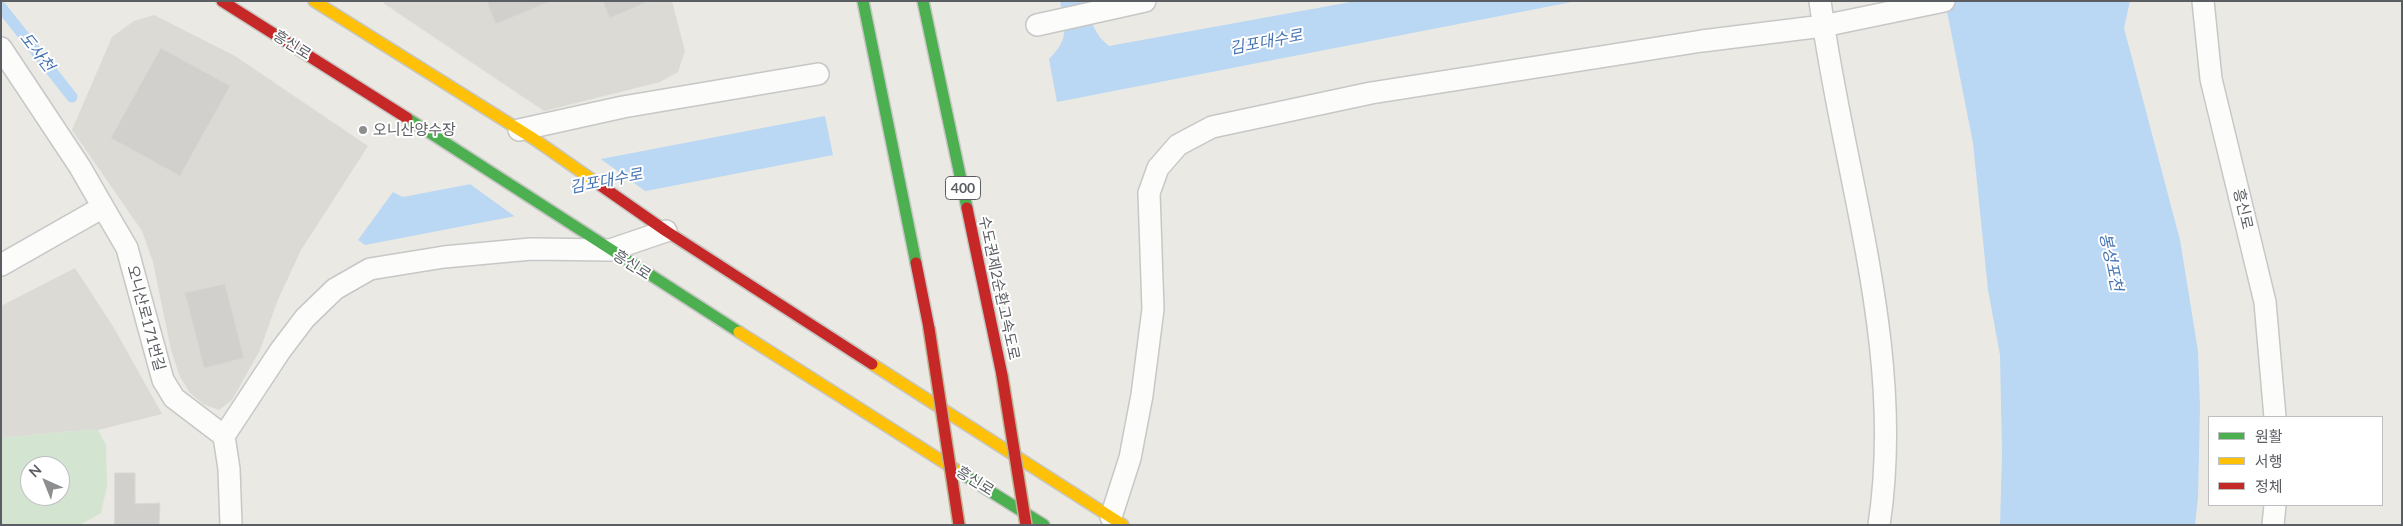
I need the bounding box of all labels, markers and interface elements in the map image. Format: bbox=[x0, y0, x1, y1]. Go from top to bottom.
street label: 흥신로 bbox=[270, 26, 314, 64]
water label: 김포대수로 bbox=[1228, 26, 1304, 58]
water label: 도사천 bbox=[16, 29, 58, 75]
place label: 오니산양수장 bbox=[373, 121, 456, 139]
marker: 오니산양수장 bbox=[357, 124, 369, 136]
water label: 김포대수로 bbox=[568, 165, 644, 197]
road number: 400 bbox=[946, 177, 980, 200]
street label: 흥신로 bbox=[2230, 187, 2256, 231]
street label: 수도권제2순환고속도로 bbox=[975, 214, 1023, 362]
water label: 봉성포천 bbox=[2095, 231, 2127, 293]
street label: 흥신로 bbox=[610, 246, 654, 284]
street label: 오니산로171번길 bbox=[123, 263, 169, 373]
legend bbox=[2208, 416, 2383, 506]
text: 원활 bbox=[2255, 427, 2283, 445]
text: 서행 bbox=[2255, 452, 2283, 470]
north arrow bbox=[20, 456, 70, 506]
text: N bbox=[25, 461, 45, 480]
street label: 흥신로 bbox=[953, 462, 997, 500]
text: 정체 bbox=[2255, 477, 2283, 495]

